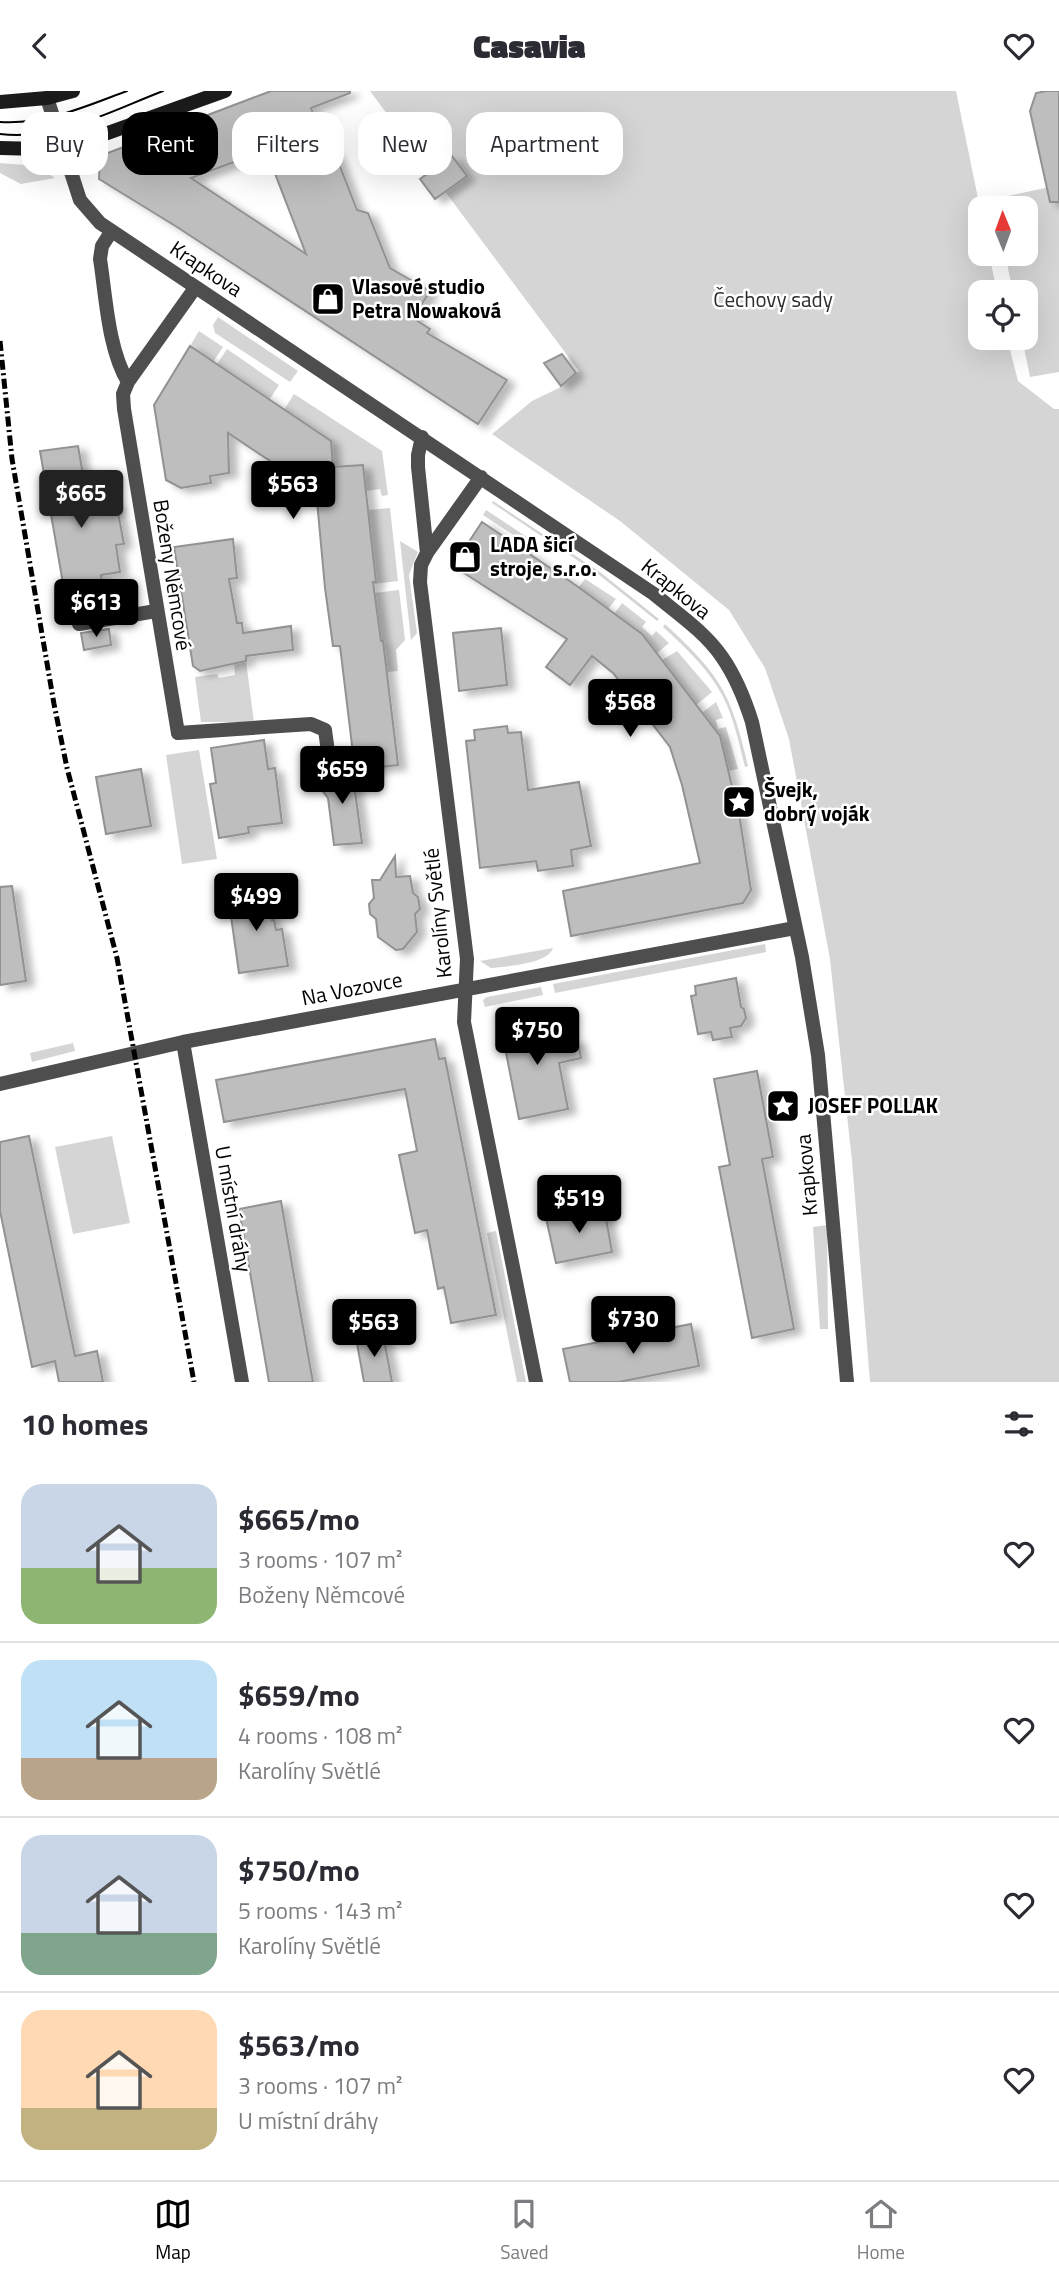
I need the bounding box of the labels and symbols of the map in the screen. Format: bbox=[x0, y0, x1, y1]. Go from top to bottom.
north arrow bbox=[968, 196, 1038, 266]
street label: Krapkova bbox=[164, 232, 250, 305]
place label: Vlasové studio Petra Nowaková bbox=[352, 270, 501, 326]
shop icon: Vlasové studio Petra Nowaková bbox=[309, 280, 347, 318]
park label: Čechovy sady bbox=[713, 283, 833, 315]
pin: $563 bbox=[252, 461, 334, 521]
pin: $665 bbox=[40, 471, 122, 530]
street label: Boženy Němcové bbox=[145, 497, 201, 653]
place label: LADA šicí stroje, s.r.o. bbox=[490, 528, 597, 584]
shop icon: LADA šicí stroje, s.r.o. bbox=[446, 538, 484, 576]
street label: Krapkova bbox=[635, 550, 719, 627]
pin: $613 bbox=[55, 580, 137, 639]
pin: $568 bbox=[589, 679, 671, 739]
pin: $659 bbox=[301, 747, 383, 806]
place label: Švejk, dobrý voják bbox=[764, 773, 870, 829]
place icon: Švejk, dobrý voják bbox=[720, 783, 758, 821]
street label: Karolíny Světlé bbox=[414, 847, 460, 980]
pin: $499 bbox=[215, 873, 297, 933]
street label: Na Vozovce bbox=[299, 963, 405, 1013]
pin: $750 bbox=[496, 1007, 578, 1067]
place icon: JOSEF POLLAK bbox=[764, 1087, 802, 1125]
place label: JOSEF POLLAK bbox=[808, 1089, 938, 1121]
street label: Krapkova bbox=[786, 1132, 826, 1217]
street label: U místní dráhy bbox=[207, 1143, 261, 1275]
pin: $519 bbox=[538, 1175, 620, 1235]
pin: $730 bbox=[592, 1297, 674, 1356]
pin: $563 bbox=[333, 1299, 415, 1359]

